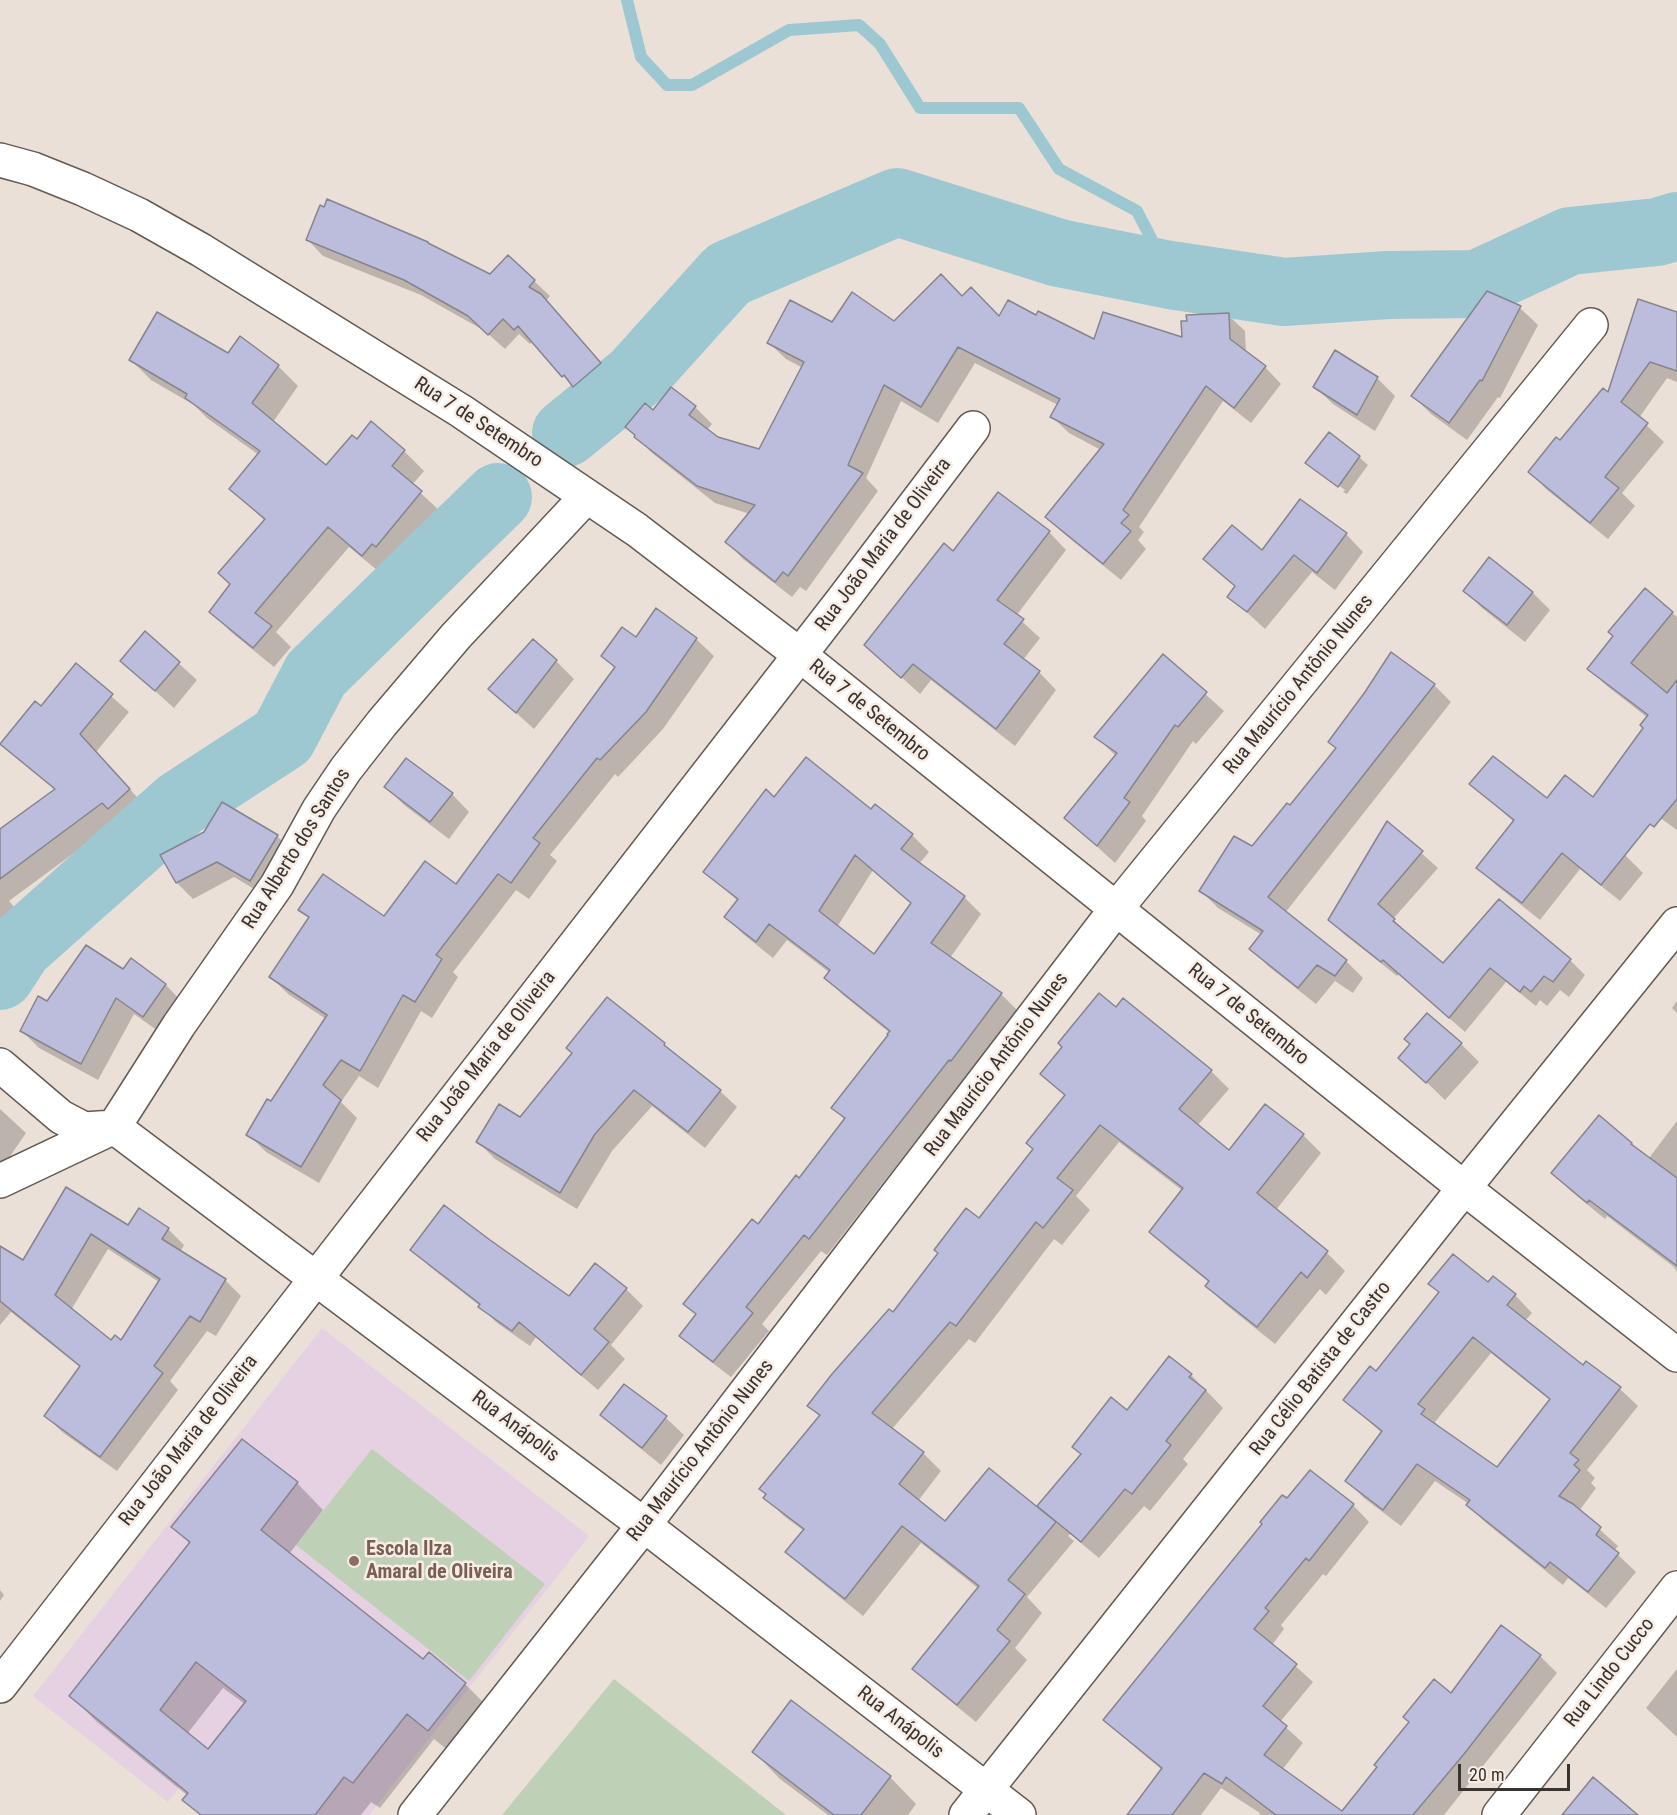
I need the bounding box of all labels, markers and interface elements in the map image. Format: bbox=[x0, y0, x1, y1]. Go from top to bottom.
street label: Rua 7 de Setembro bbox=[409, 372, 547, 474]
street label: Rua João Maria de Oliveira bbox=[811, 454, 957, 636]
street label: Rua Maurício Antônio Nunes bbox=[1219, 590, 1379, 780]
street label: Rua 7 de Setembro bbox=[804, 655, 934, 767]
street label: Rua Alberto dos Santos bbox=[238, 764, 356, 934]
street label: Rua 7 de Setembro bbox=[1183, 959, 1313, 1071]
street label: Rua João Maria de Oliveira bbox=[413, 967, 561, 1147]
street label: Rua Maurício Antônio Nunes bbox=[920, 968, 1074, 1162]
street label: Rua Célio Batista de Castro bbox=[1245, 1277, 1397, 1461]
street label: Rua João Maria de Oliveira bbox=[115, 1351, 263, 1531]
street label: Rua Maurício Antônio Nunes bbox=[623, 1355, 779, 1547]
street label: Rua Anápolis bbox=[466, 1386, 564, 1468]
place label: Escola Ilza Amaral de Oliveira bbox=[366, 1538, 513, 1585]
marker: Escola Ilza Amaral de Oliveira bbox=[347, 1554, 361, 1568]
street label: Rua Lindo Cucco bbox=[1560, 1613, 1660, 1733]
street label: Rua Anápolis bbox=[852, 1682, 948, 1764]
scale bar bbox=[1461, 1752, 1574, 1790]
text: 20 m bbox=[1469, 1764, 1504, 1785]

